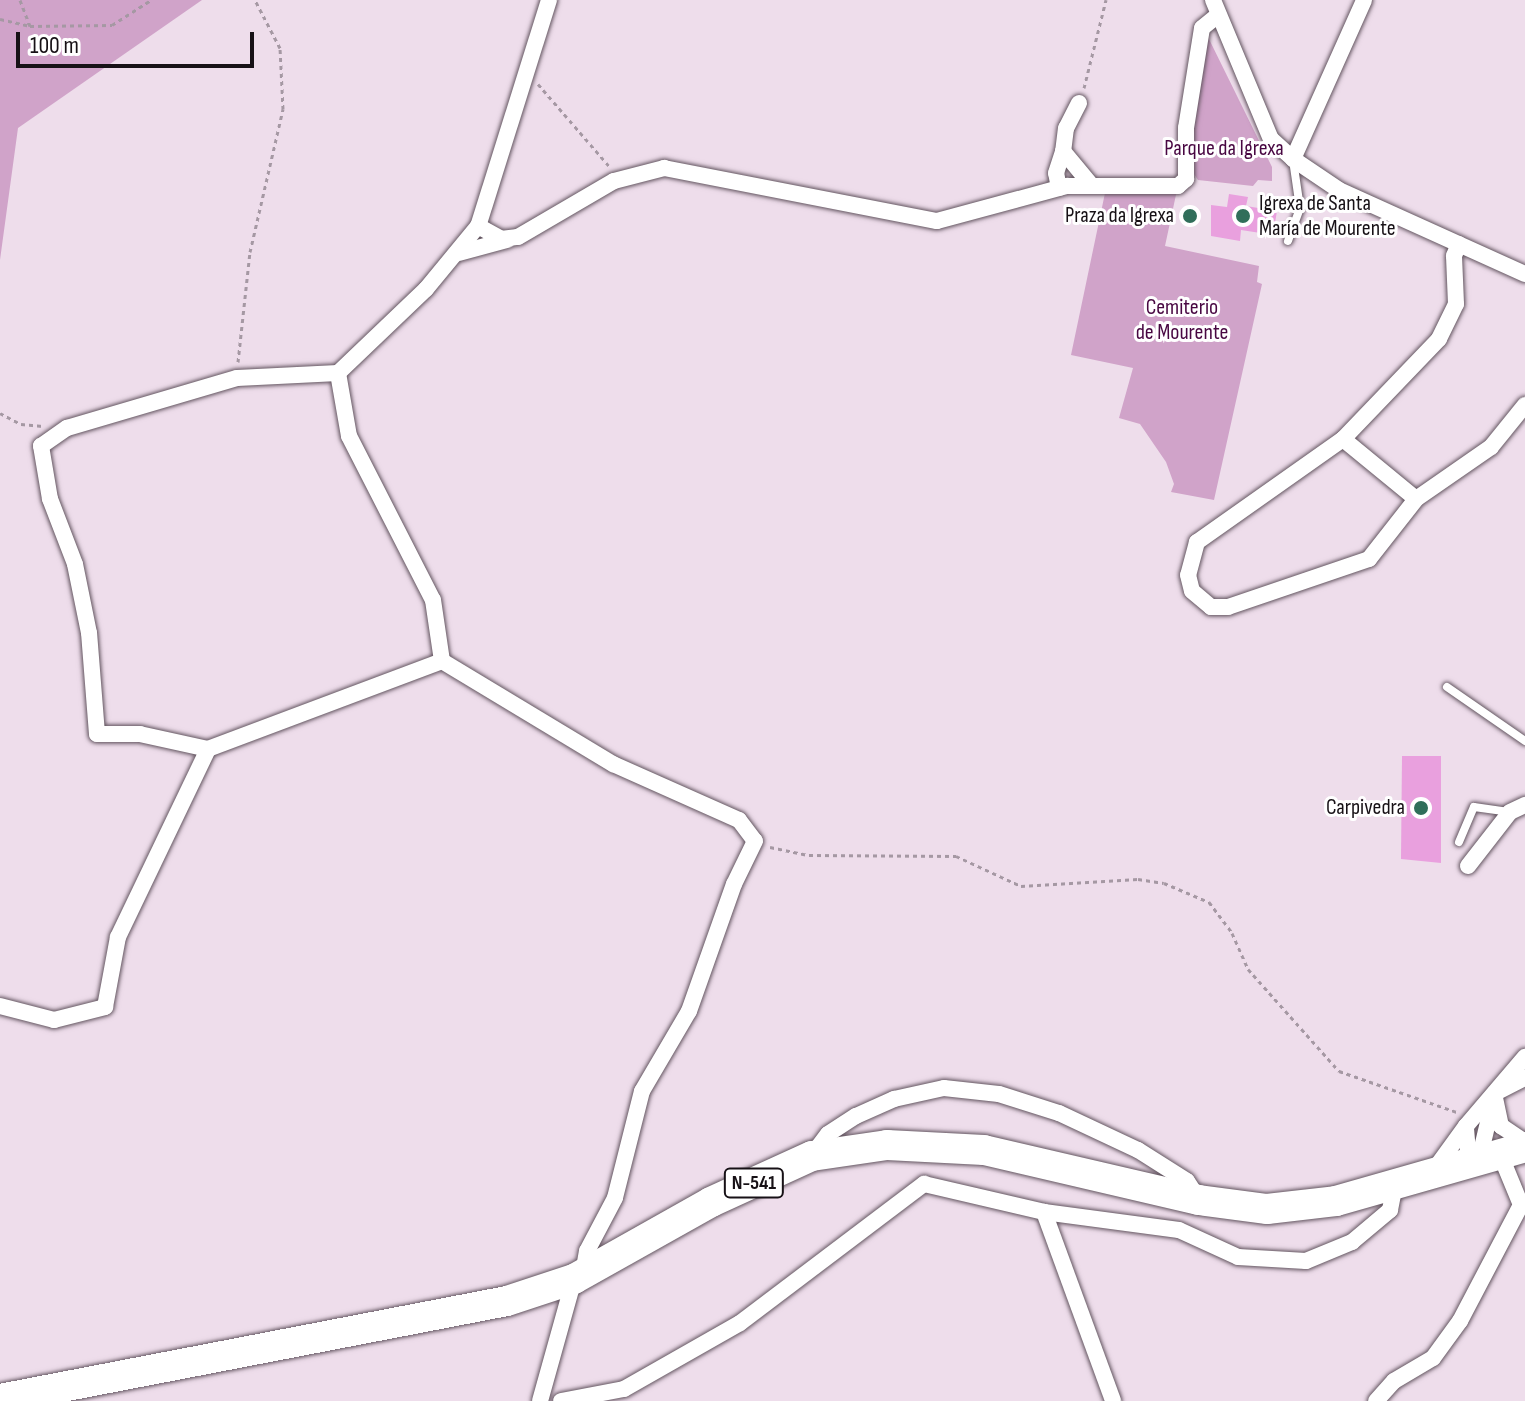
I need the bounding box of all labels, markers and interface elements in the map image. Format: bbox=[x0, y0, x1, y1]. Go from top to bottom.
scale bar bbox=[20, 16, 258, 66]
text: 100 m bbox=[30, 31, 79, 60]
park label: Parque da Igrexa bbox=[1164, 136, 1284, 162]
place label: Igrexa de Santa María de Mourente bbox=[1259, 190, 1396, 242]
place label: Praza da Igrexa bbox=[1065, 203, 1174, 229]
marker: Praza da Igrexa bbox=[1181, 207, 1199, 225]
marker: Igrexa de Santa María de Mourente bbox=[1234, 207, 1252, 225]
park label: Cemiterio de Mourente bbox=[1136, 294, 1228, 346]
place label: Carpivedra bbox=[1326, 795, 1405, 821]
marker: Carpivedra bbox=[1412, 799, 1430, 817]
road number: N-541 bbox=[722, 1167, 786, 1199]

